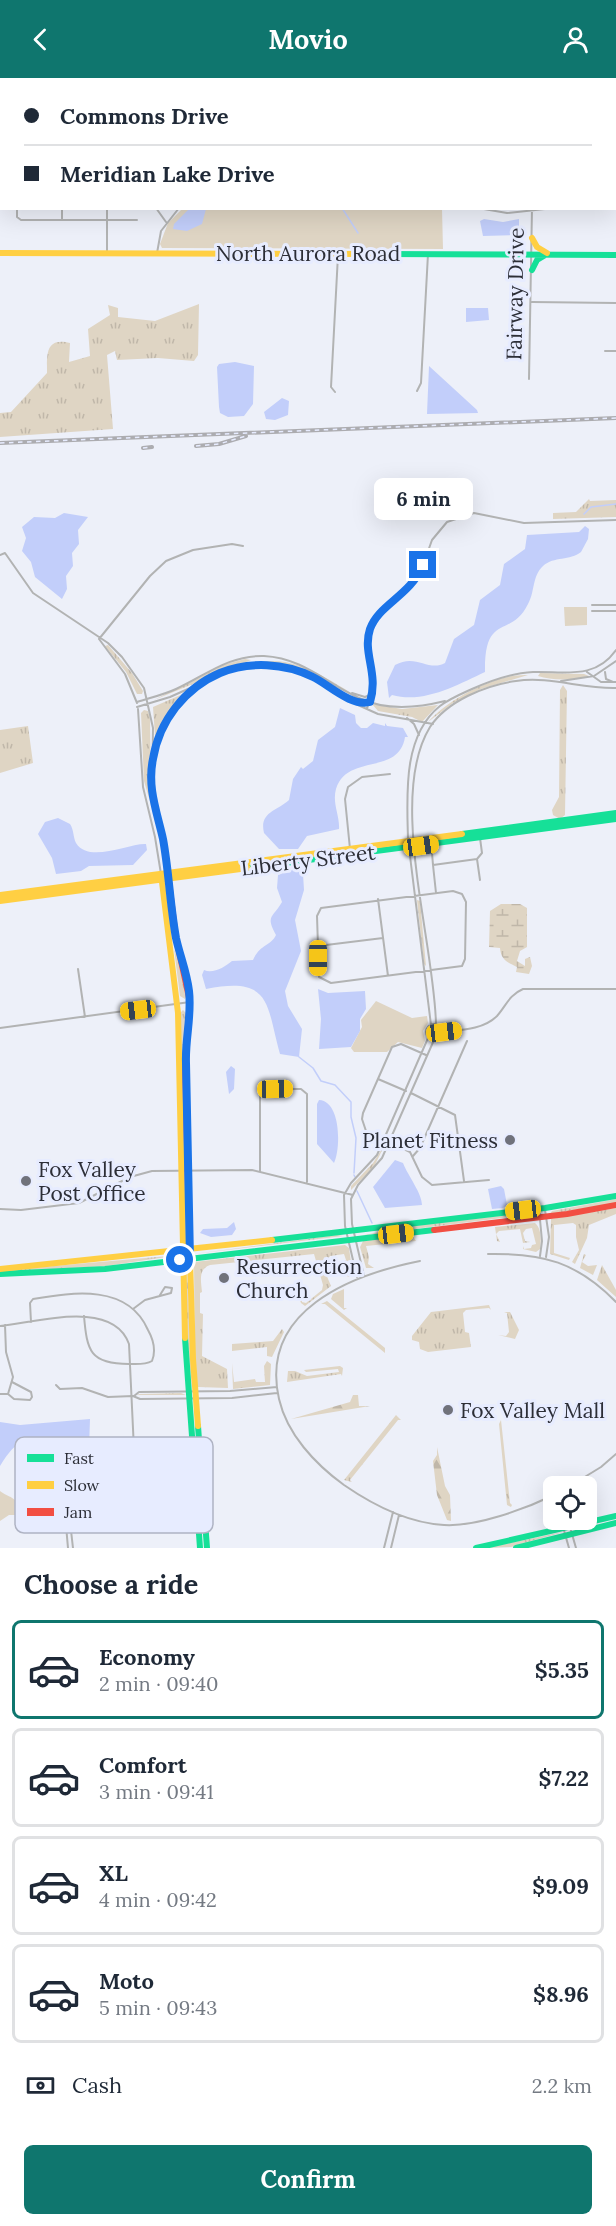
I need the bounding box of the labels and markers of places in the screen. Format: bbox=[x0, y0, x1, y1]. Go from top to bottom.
place label: Planet Fitness bbox=[362, 1127, 498, 1154]
marker: Planet Fitness bbox=[503, 1133, 517, 1147]
place label: Fox Valley Post Office bbox=[38, 1156, 146, 1207]
marker: Fox Valley Post Office bbox=[19, 1174, 33, 1188]
place label: Resurrection Church bbox=[236, 1253, 362, 1304]
marker: Resurrection Church bbox=[217, 1271, 231, 1285]
place label: Fox Valley Mall bbox=[460, 1397, 605, 1424]
marker: Fox Valley Mall bbox=[441, 1403, 455, 1417]

